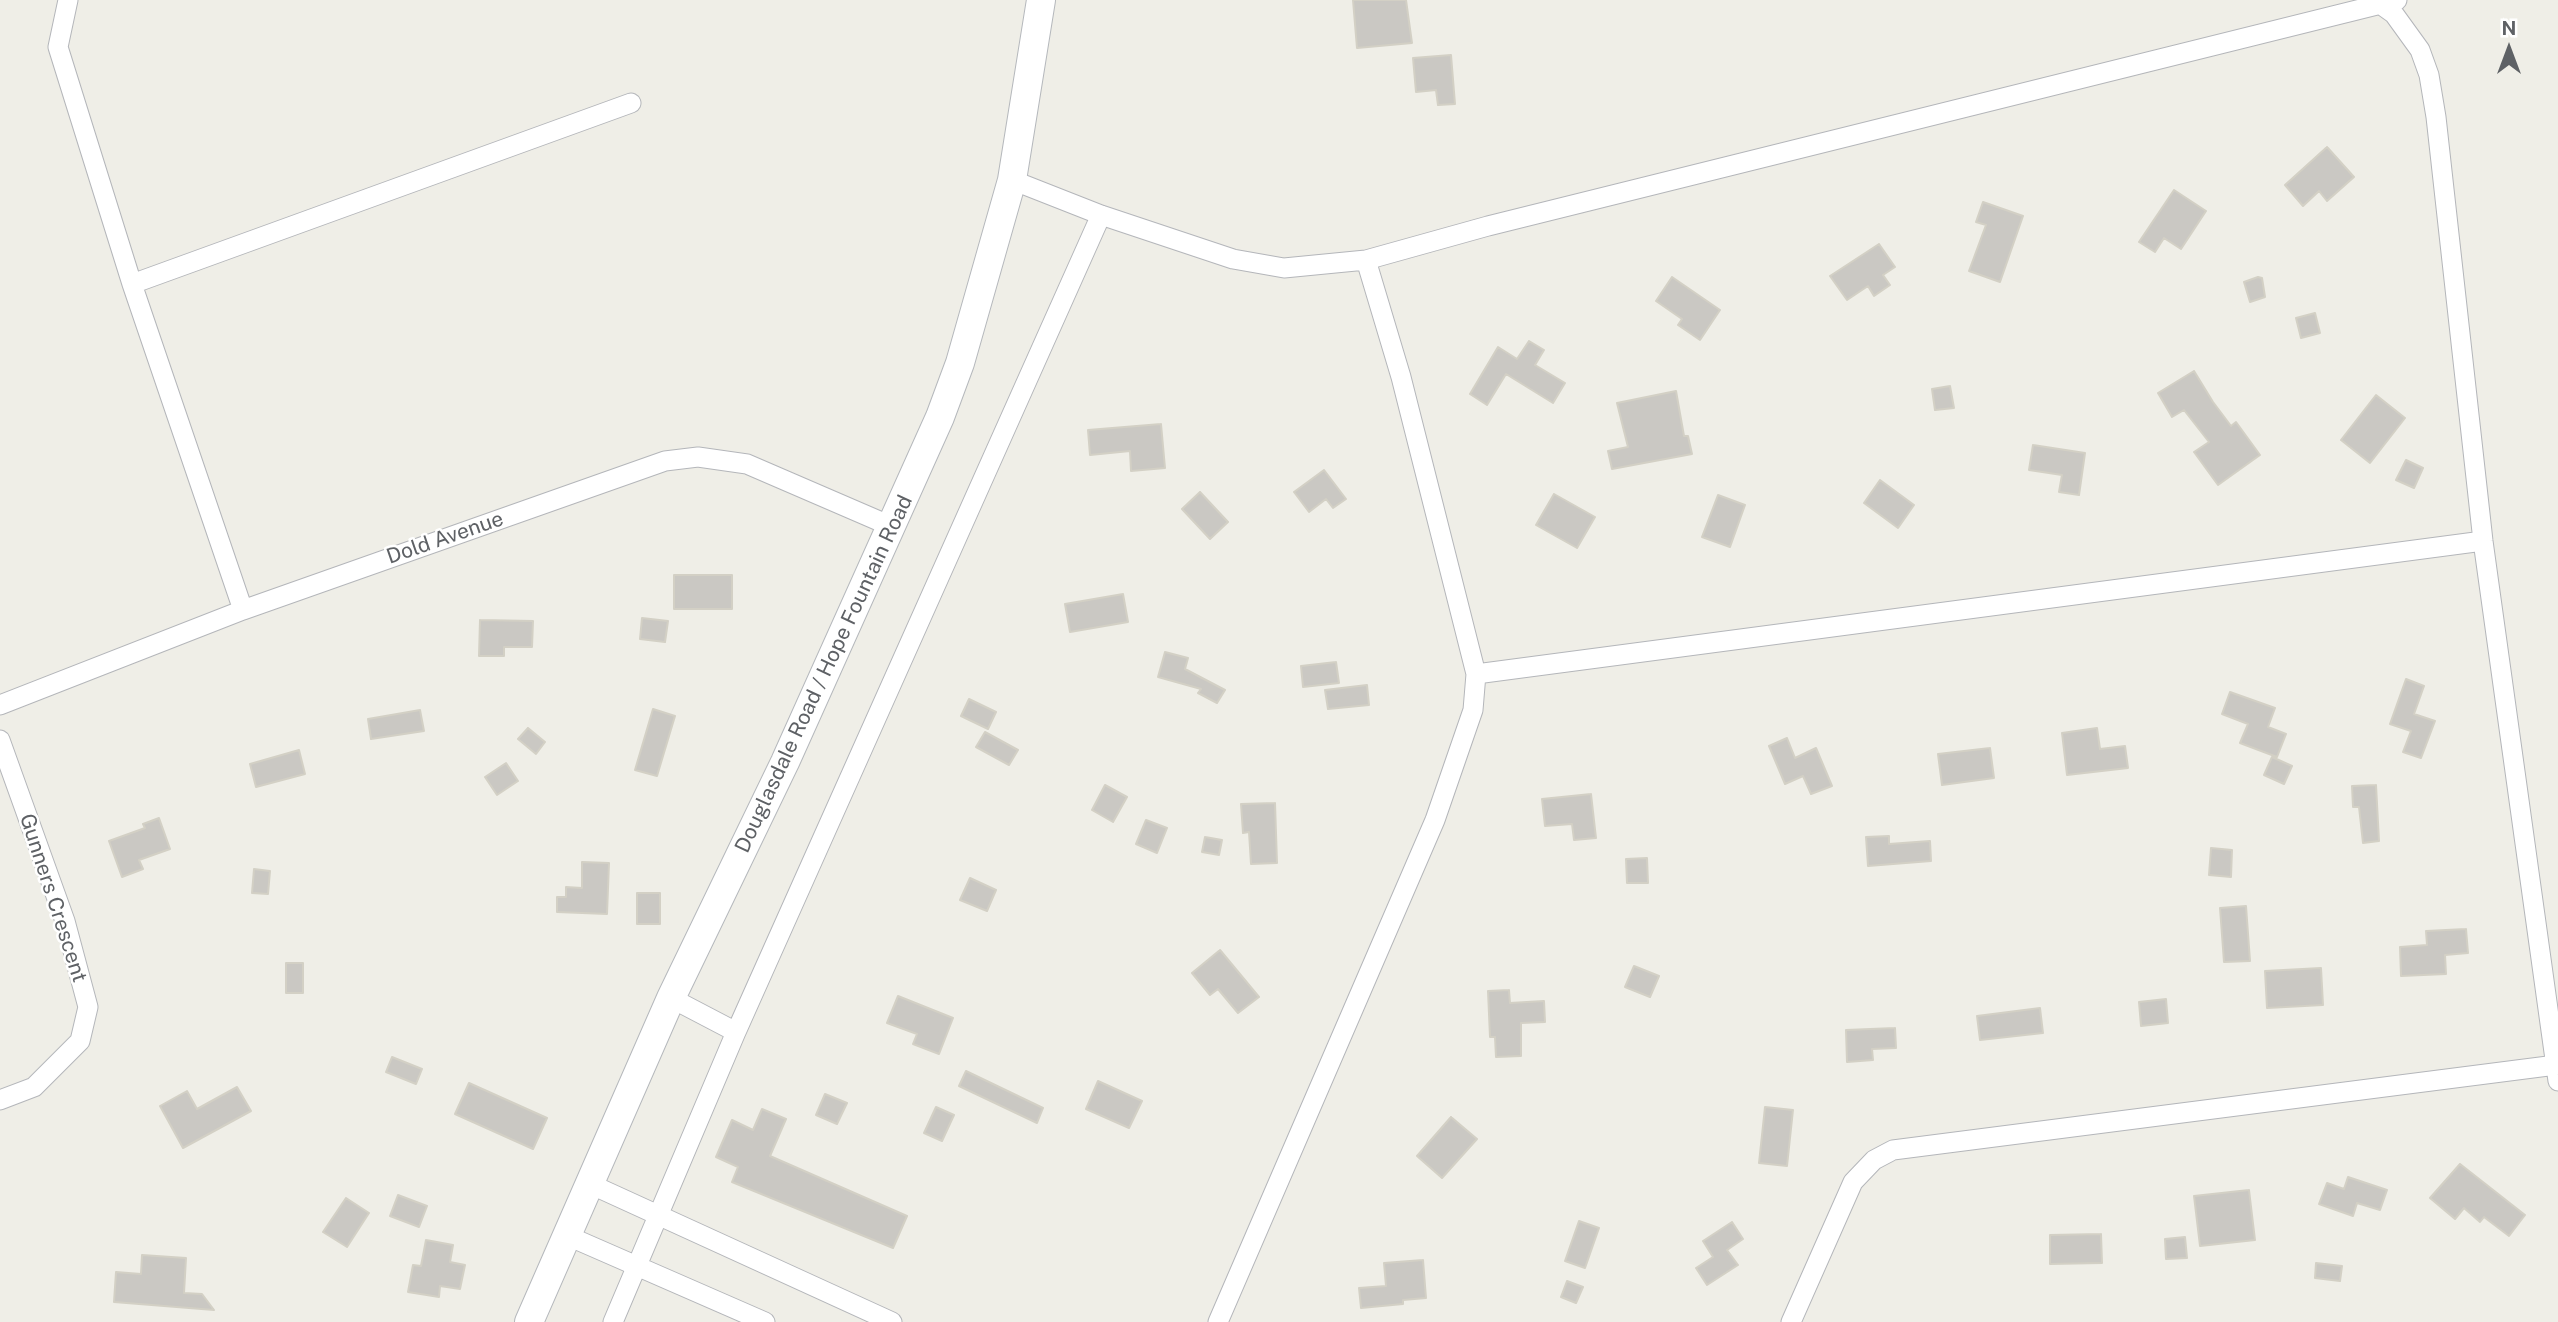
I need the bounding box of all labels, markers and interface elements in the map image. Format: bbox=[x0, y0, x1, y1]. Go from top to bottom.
north arrow bbox=[2474, 14, 2544, 84]
text: N bbox=[2502, 17, 2516, 39]
street label: Douglasdale Road / Hope Fountain Road bbox=[730, 491, 918, 857]
street label: Dold Avenue bbox=[383, 506, 507, 570]
street label: Gunners Crescent bbox=[14, 811, 92, 985]

